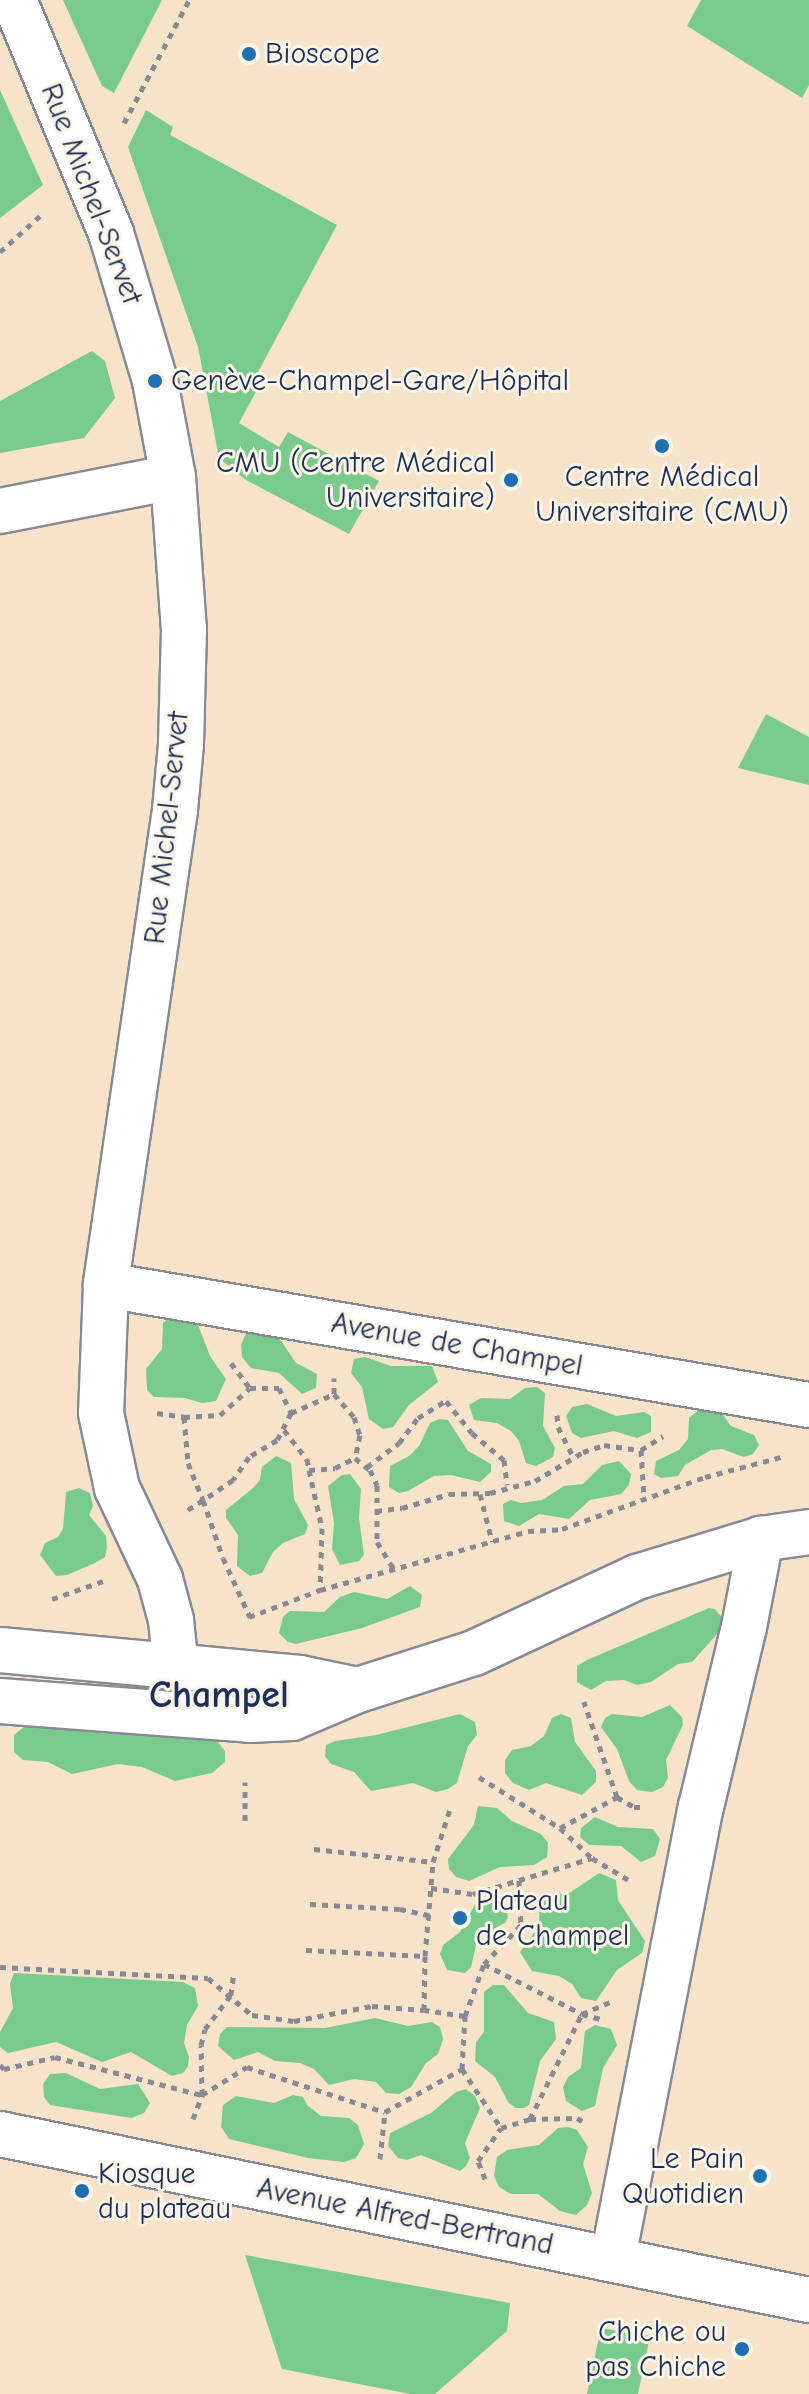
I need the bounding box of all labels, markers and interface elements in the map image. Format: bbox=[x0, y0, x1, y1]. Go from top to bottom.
place label: Bioscope bbox=[265, 36, 380, 72]
marker: Bioscope bbox=[240, 45, 258, 63]
street label: Rue Michel-Servet bbox=[32, 79, 150, 309]
place label: Genève-Champel-Gare/Hôpital bbox=[171, 363, 569, 399]
marker: Genève-Champel-Gare/Hôpital bbox=[146, 372, 164, 390]
marker: Centre Médical Universitaire (CMU) bbox=[653, 437, 671, 455]
place label: CMU (Centre Médical Universitaire) bbox=[216, 445, 495, 516]
place label: Centre Médical Universitaire (CMU) bbox=[535, 459, 789, 530]
marker: CMU (Centre Médical Universitaire) bbox=[502, 471, 520, 489]
street label: Rue Michel-Servet bbox=[137, 710, 197, 946]
street label: Avenue de Champel bbox=[328, 1305, 586, 1385]
district label: Champel bbox=[149, 1673, 289, 1719]
place label: Plateau de Champel bbox=[476, 1883, 629, 1954]
marker: Plateau de Champel bbox=[451, 1909, 469, 1927]
place label: Le Pain Quotidien bbox=[622, 2141, 744, 2212]
place label: Kiosque du plateau bbox=[98, 2156, 231, 2226]
marker: Le Pain Quotidien bbox=[751, 2167, 769, 2185]
street label: Avenue Alfred-Bertrand bbox=[254, 2171, 556, 2263]
marker: Kiosque du plateau bbox=[73, 2182, 91, 2200]
place label: Chiche ou pas Chiche bbox=[585, 2314, 726, 2384]
marker: Chiche ou pas Chiche bbox=[733, 2340, 751, 2358]

